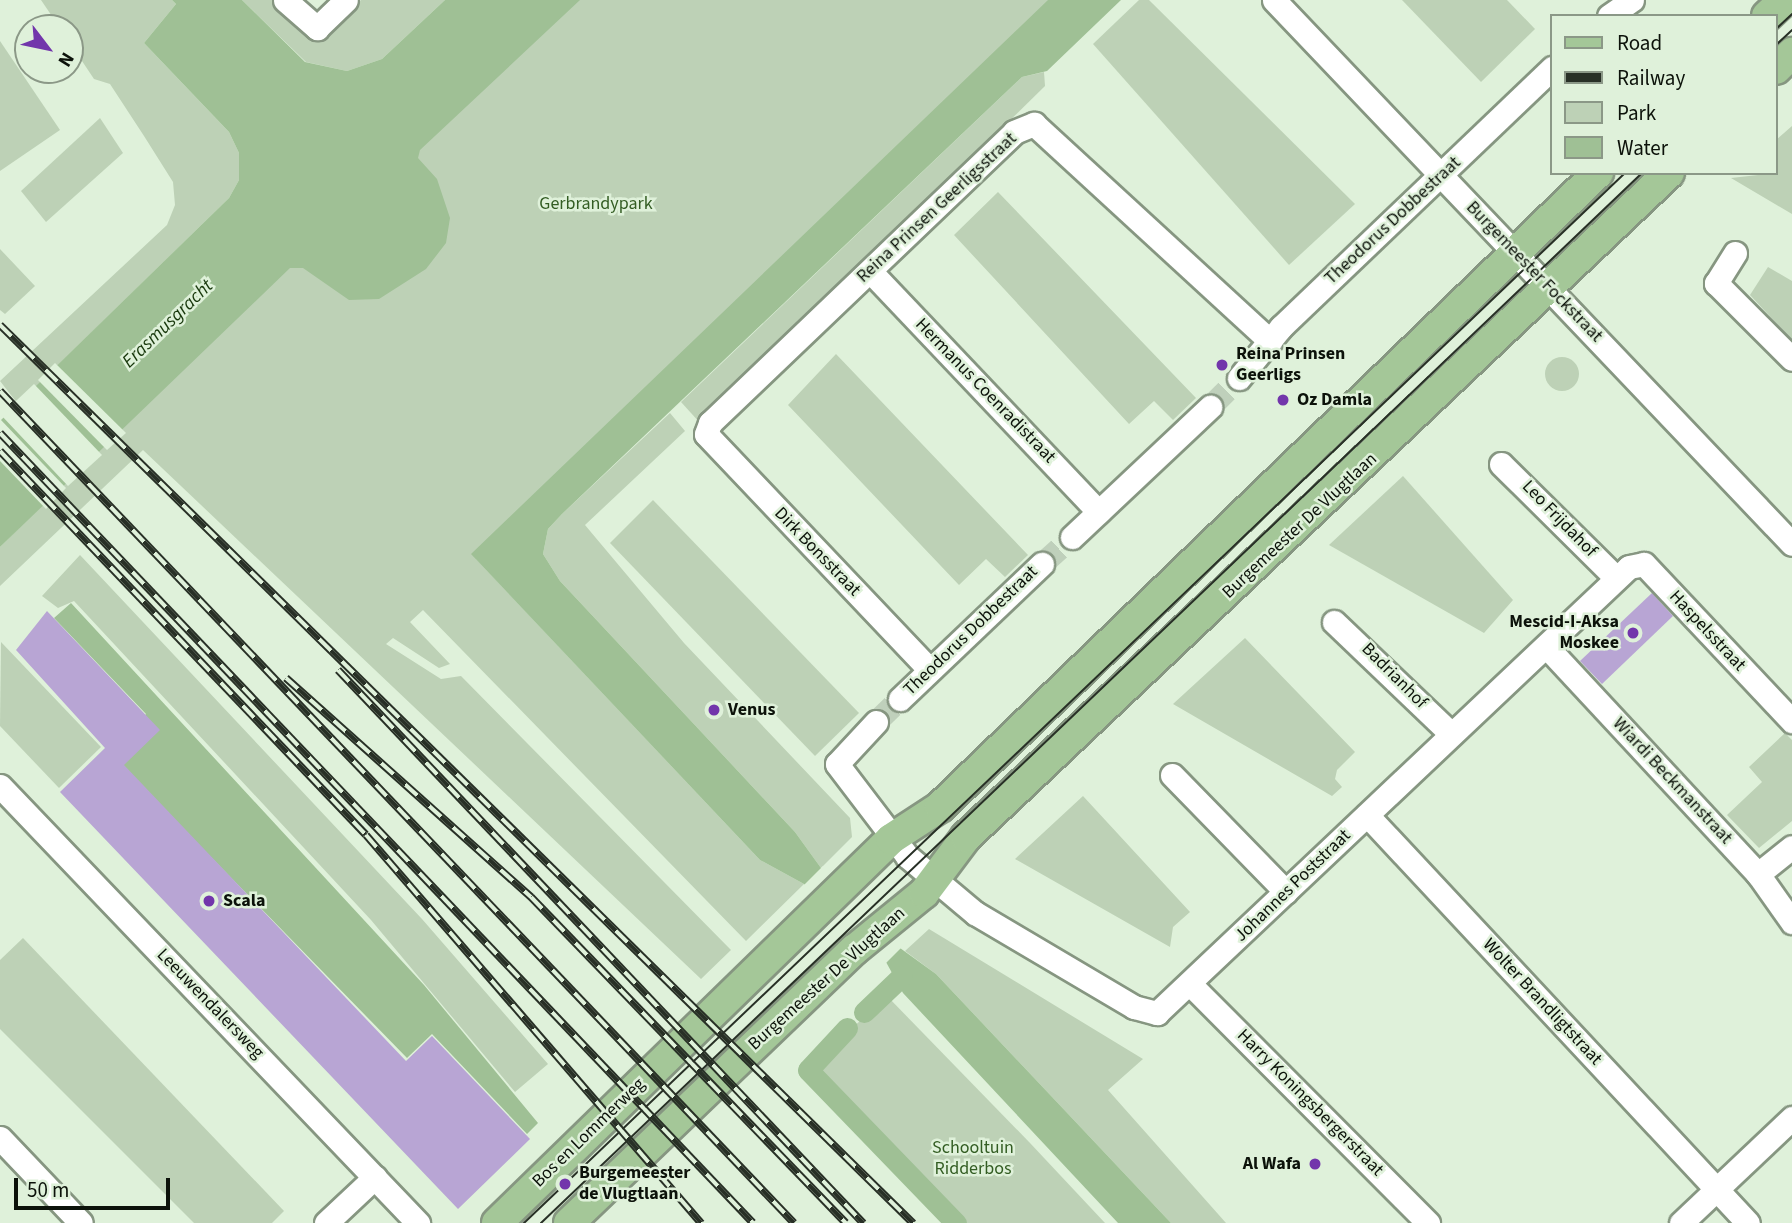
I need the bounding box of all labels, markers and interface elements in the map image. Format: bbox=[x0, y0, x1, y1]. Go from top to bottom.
north arrow bbox=[14, 14, 84, 84]
legend bbox=[1550, 14, 1778, 175]
text: Road bbox=[1617, 28, 1662, 58]
text: N bbox=[51, 47, 80, 72]
text: Railway bbox=[1617, 63, 1685, 93]
text: Park bbox=[1617, 98, 1656, 128]
street label: Reina Prinsen Geerligsstraat bbox=[853, 128, 1021, 288]
text: Water bbox=[1617, 133, 1668, 163]
street label: Theodorus Dobbestraat bbox=[1321, 152, 1465, 290]
park label: Gerbrandypark bbox=[539, 193, 653, 215]
street label: Burgemeester Fockstraat bbox=[1461, 197, 1607, 347]
water label: Erasmusgracht bbox=[118, 275, 218, 373]
street label: Hermanus Coenradistraat bbox=[910, 314, 1060, 468]
place label: Reina Prinsen Geerligs bbox=[1236, 344, 1345, 386]
marker: Reina Prinsen Geerligs bbox=[1214, 357, 1230, 373]
place label: Oz Damla bbox=[1297, 389, 1372, 411]
marker: Oz Damla bbox=[1275, 392, 1291, 408]
street label: Burgemeester De Vlugtlaan bbox=[1218, 449, 1382, 603]
street label: Leo Frijdahof bbox=[1517, 476, 1601, 562]
street label: Dirk Bonsstraat bbox=[769, 503, 865, 601]
street label: Theodorus Dobbestraat bbox=[900, 561, 1042, 701]
street label: Haspelsstraat bbox=[1664, 586, 1750, 676]
place label: Mescid-I-Aksa Moskee bbox=[1509, 612, 1619, 654]
marker: Mescid-I-Aksa Moskee bbox=[1625, 625, 1641, 641]
street label: Badrianhof bbox=[1357, 639, 1431, 713]
place label: Venus bbox=[728, 699, 775, 721]
marker: Venus bbox=[706, 702, 722, 718]
street label: Wiardi Beckmanstraat bbox=[1608, 713, 1736, 849]
street label: Johannes Poststraat bbox=[1231, 825, 1355, 947]
place label: Scala bbox=[223, 890, 265, 912]
marker: Scala bbox=[201, 893, 217, 909]
street label: Burgemeester De Vlugtlaan bbox=[744, 903, 910, 1055]
street label: Wolter Brandligtstraat bbox=[1478, 934, 1606, 1070]
street label: Leeuwendalersweg bbox=[152, 944, 268, 1064]
street label: Harry Koningsbergerstraat bbox=[1232, 1025, 1388, 1181]
street label: Bos en Lommerweg bbox=[528, 1074, 650, 1192]
park label: Schooltuin Ridderbos bbox=[932, 1138, 1014, 1180]
place label: Al Wafa bbox=[1243, 1153, 1301, 1175]
marker: Al Wafa bbox=[1307, 1156, 1323, 1172]
place label: Burgemeester de Vlugtlaan bbox=[579, 1163, 690, 1206]
scale bar bbox=[18, 1164, 173, 1208]
text: 50 m bbox=[27, 1175, 69, 1205]
marker: Burgemeester de Vlugtlaan bbox=[557, 1176, 573, 1192]

